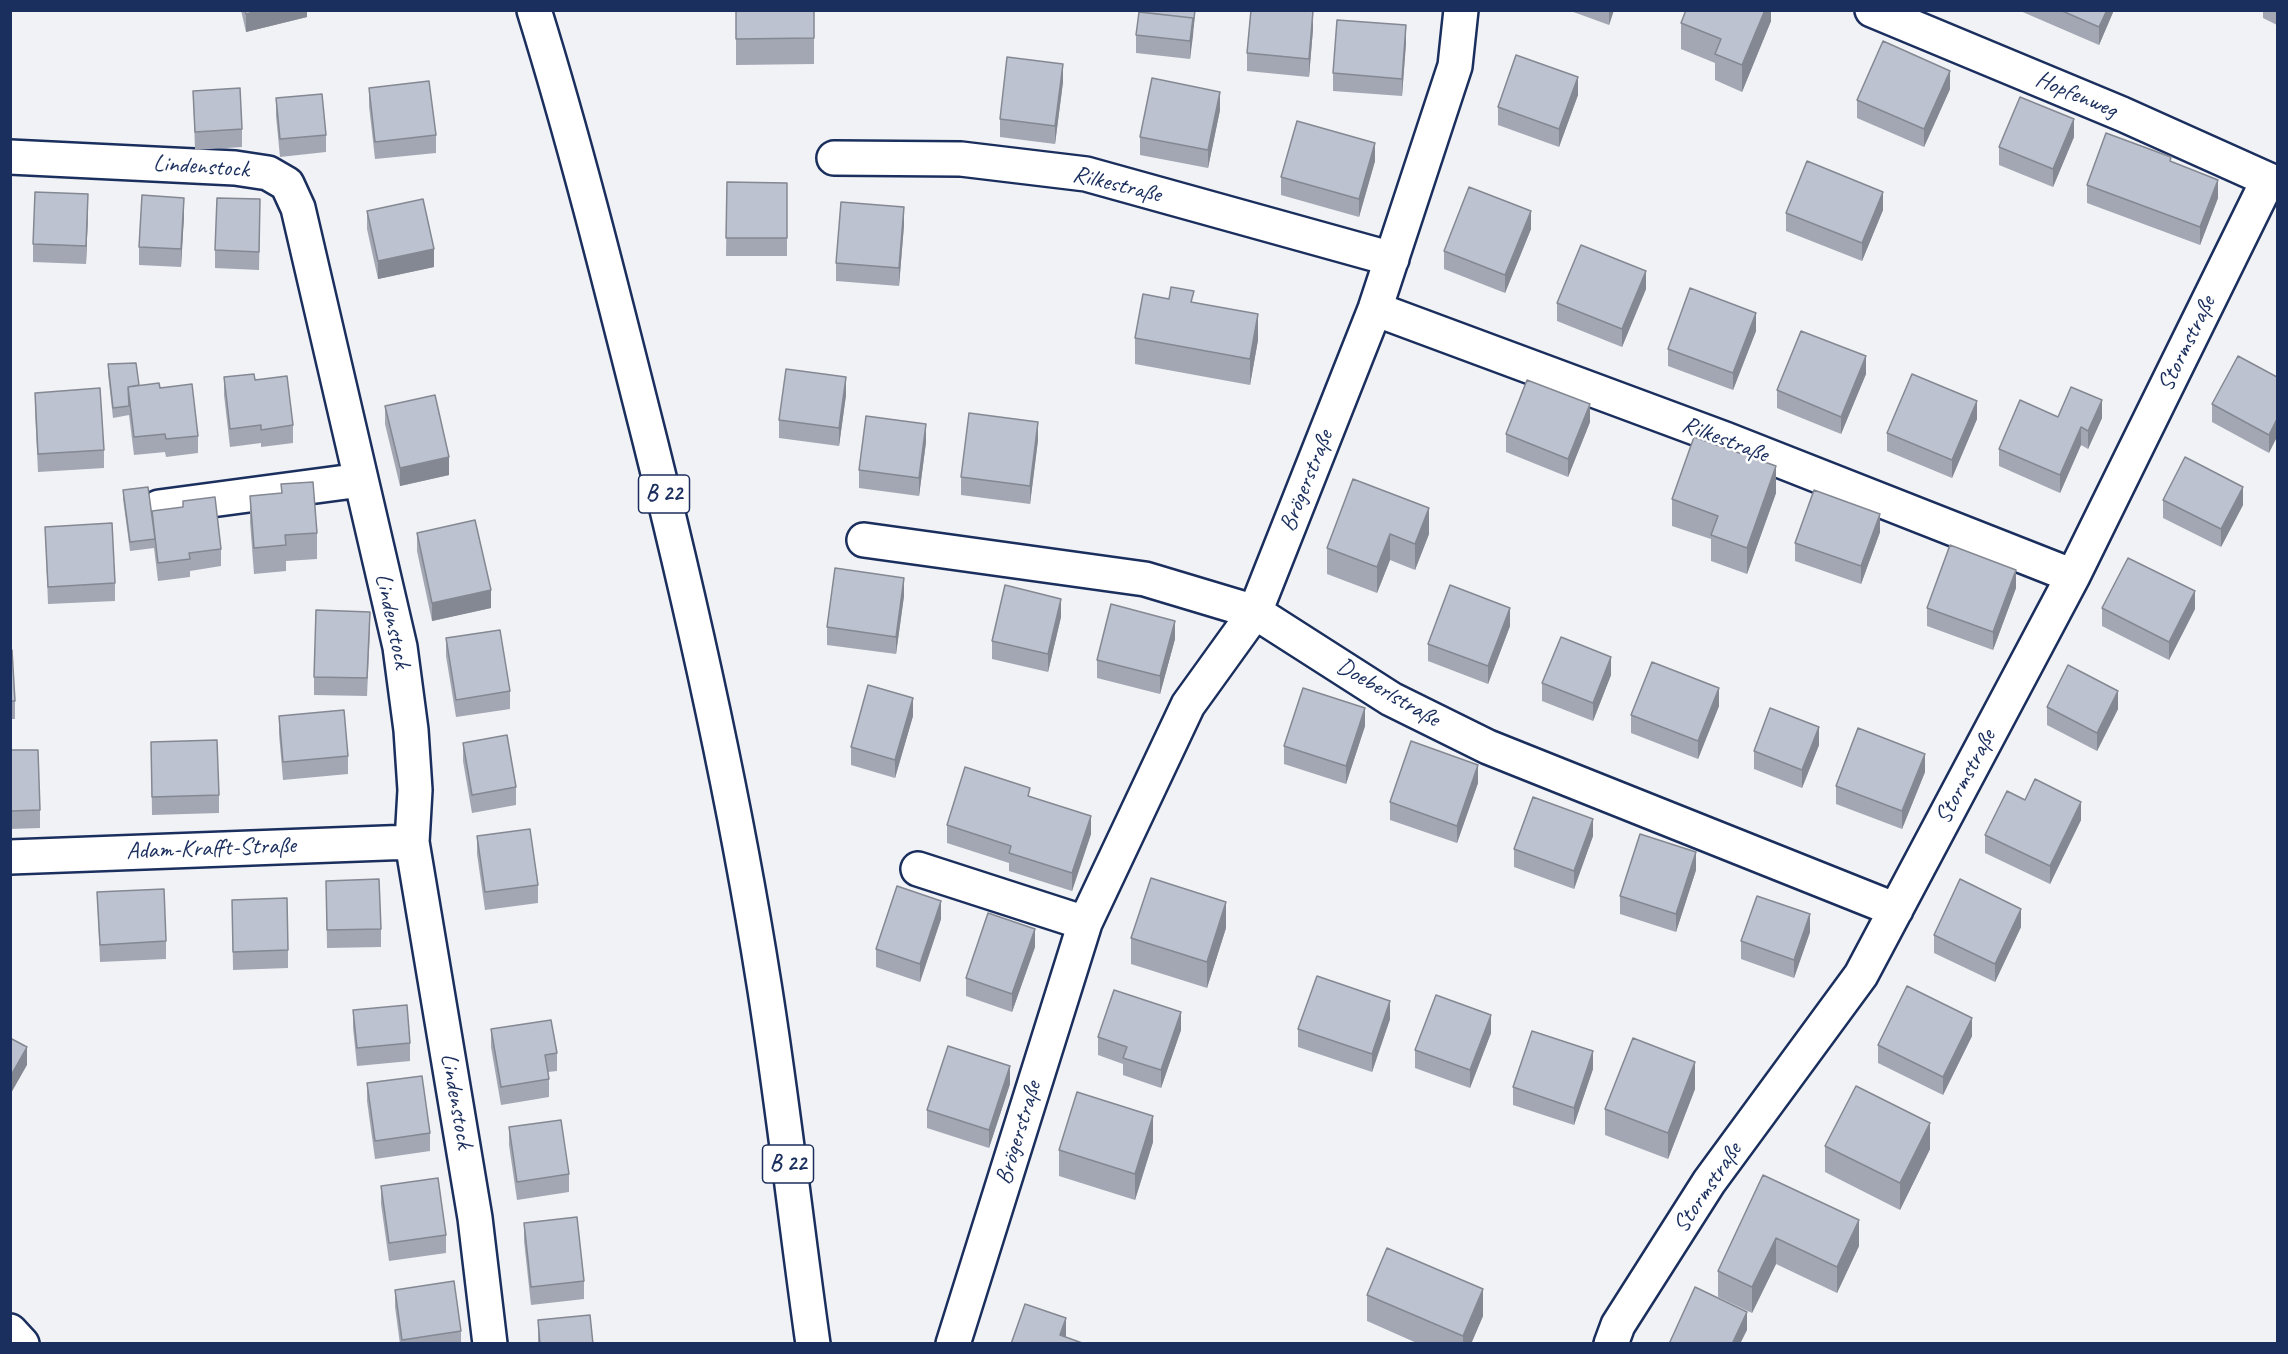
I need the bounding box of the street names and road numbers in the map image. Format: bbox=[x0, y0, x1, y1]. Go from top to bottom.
street label: Hopfenweg bbox=[2031, 65, 2121, 125]
street label: Lindenstock bbox=[152, 149, 250, 185]
street label: Rilkestraße bbox=[1070, 160, 1164, 210]
street label: Stormstraße bbox=[2152, 292, 2222, 396]
street label: Rilkestraße bbox=[1678, 410, 1772, 470]
street label: Brögerstraße bbox=[1274, 426, 1340, 536]
road number: B 22 bbox=[638, 475, 690, 513]
street label: Lindenstock bbox=[368, 571, 416, 671]
street label: Doeberlstraße bbox=[1331, 652, 1445, 734]
street label: Stormstraße bbox=[1929, 725, 2003, 829]
street label: Adam-Krafft-Straße bbox=[126, 832, 296, 866]
street label: Lindenstock bbox=[433, 1051, 479, 1151]
street label: Brögerstraße bbox=[990, 1078, 1048, 1188]
street label: Stormstraße bbox=[1667, 1138, 1749, 1238]
road number: B 22 bbox=[762, 1145, 814, 1183]

